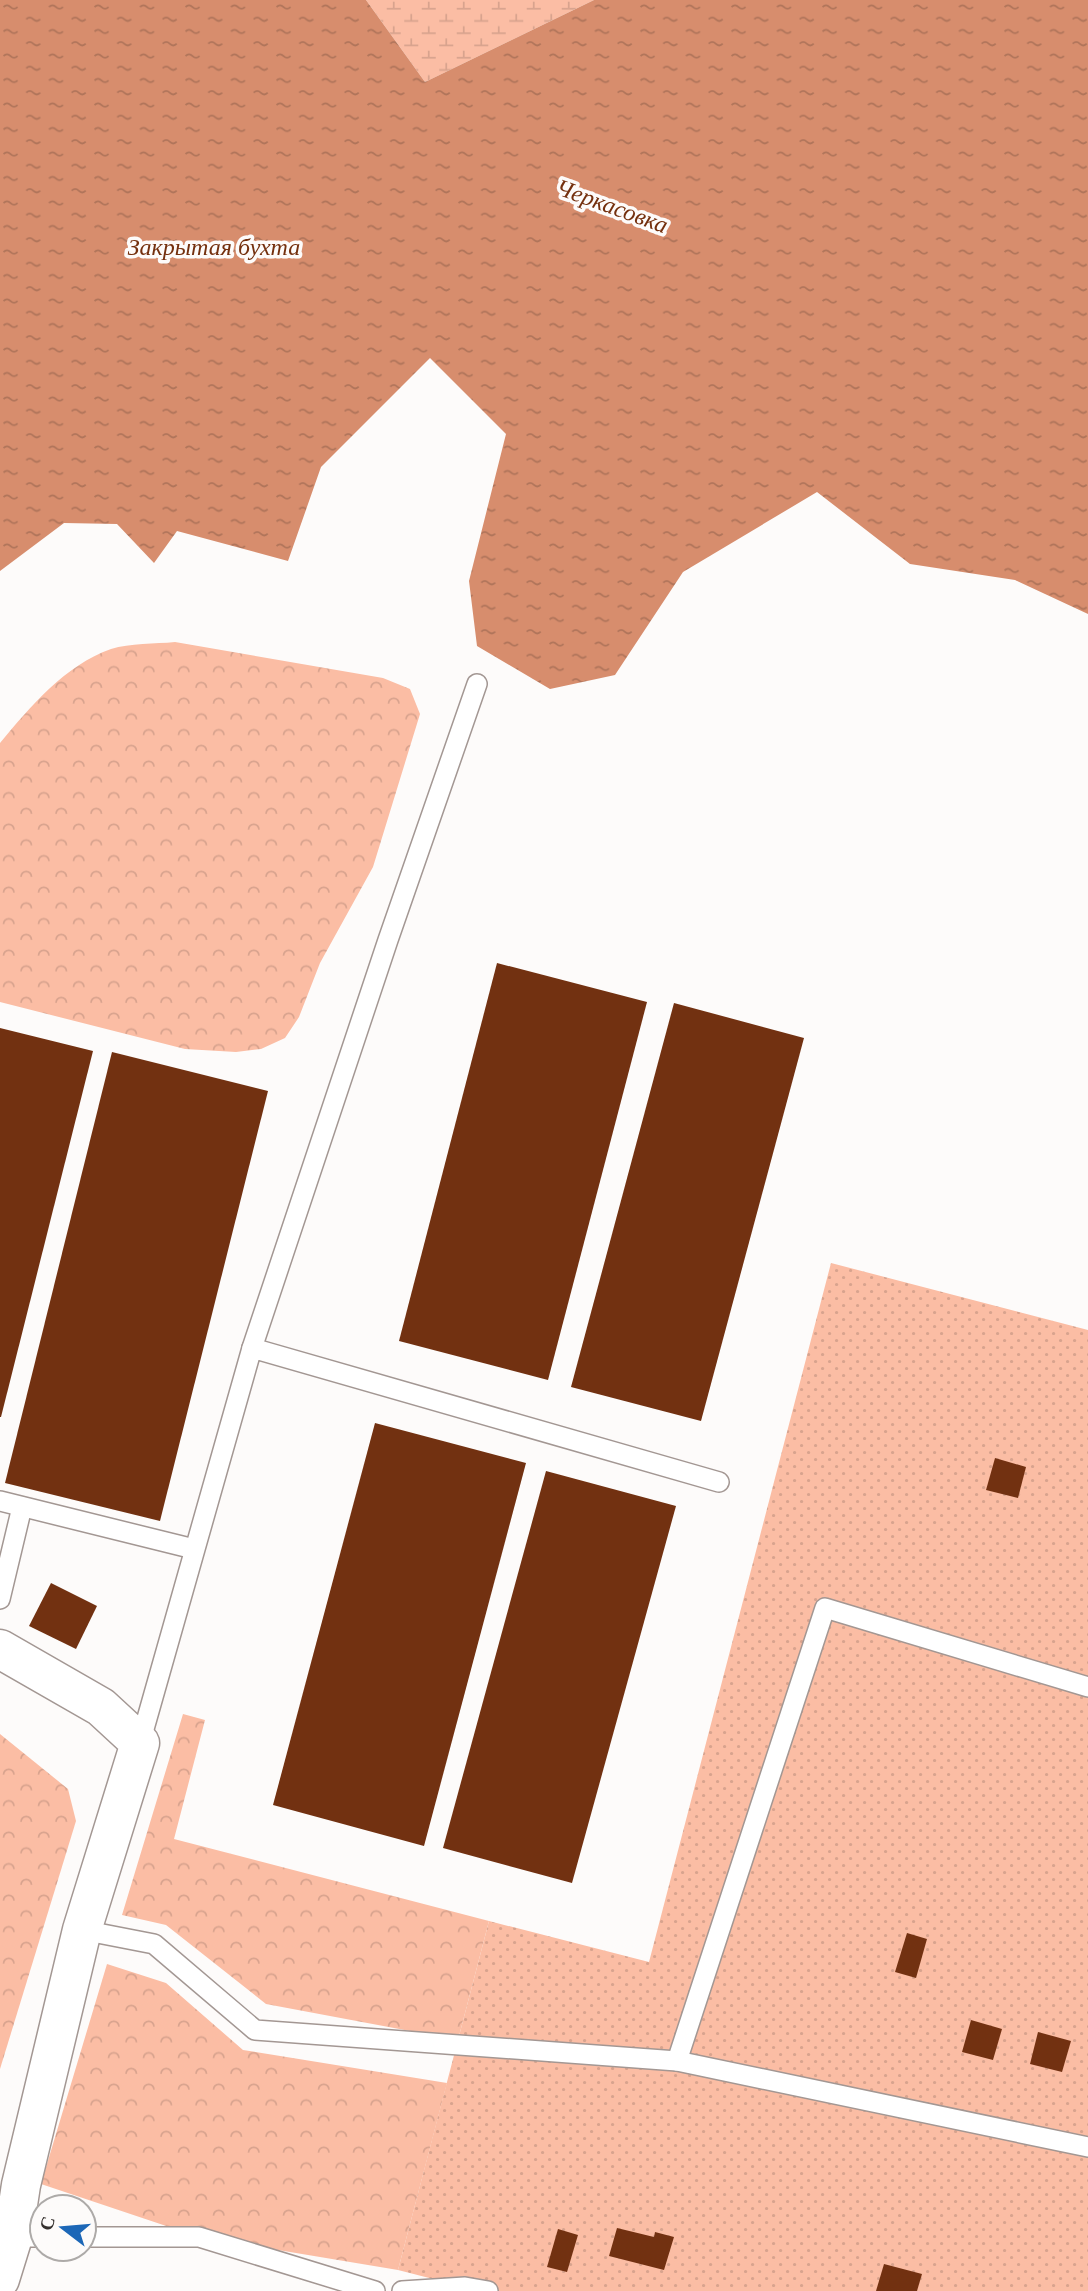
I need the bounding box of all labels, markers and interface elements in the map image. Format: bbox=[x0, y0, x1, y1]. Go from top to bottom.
water label: Черкасовка bbox=[553, 174, 671, 238]
water label: Закрытая бухта bbox=[128, 234, 300, 260]
north arrow bbox=[28, 2193, 98, 2263]
text: С bbox=[35, 2214, 59, 2233]

